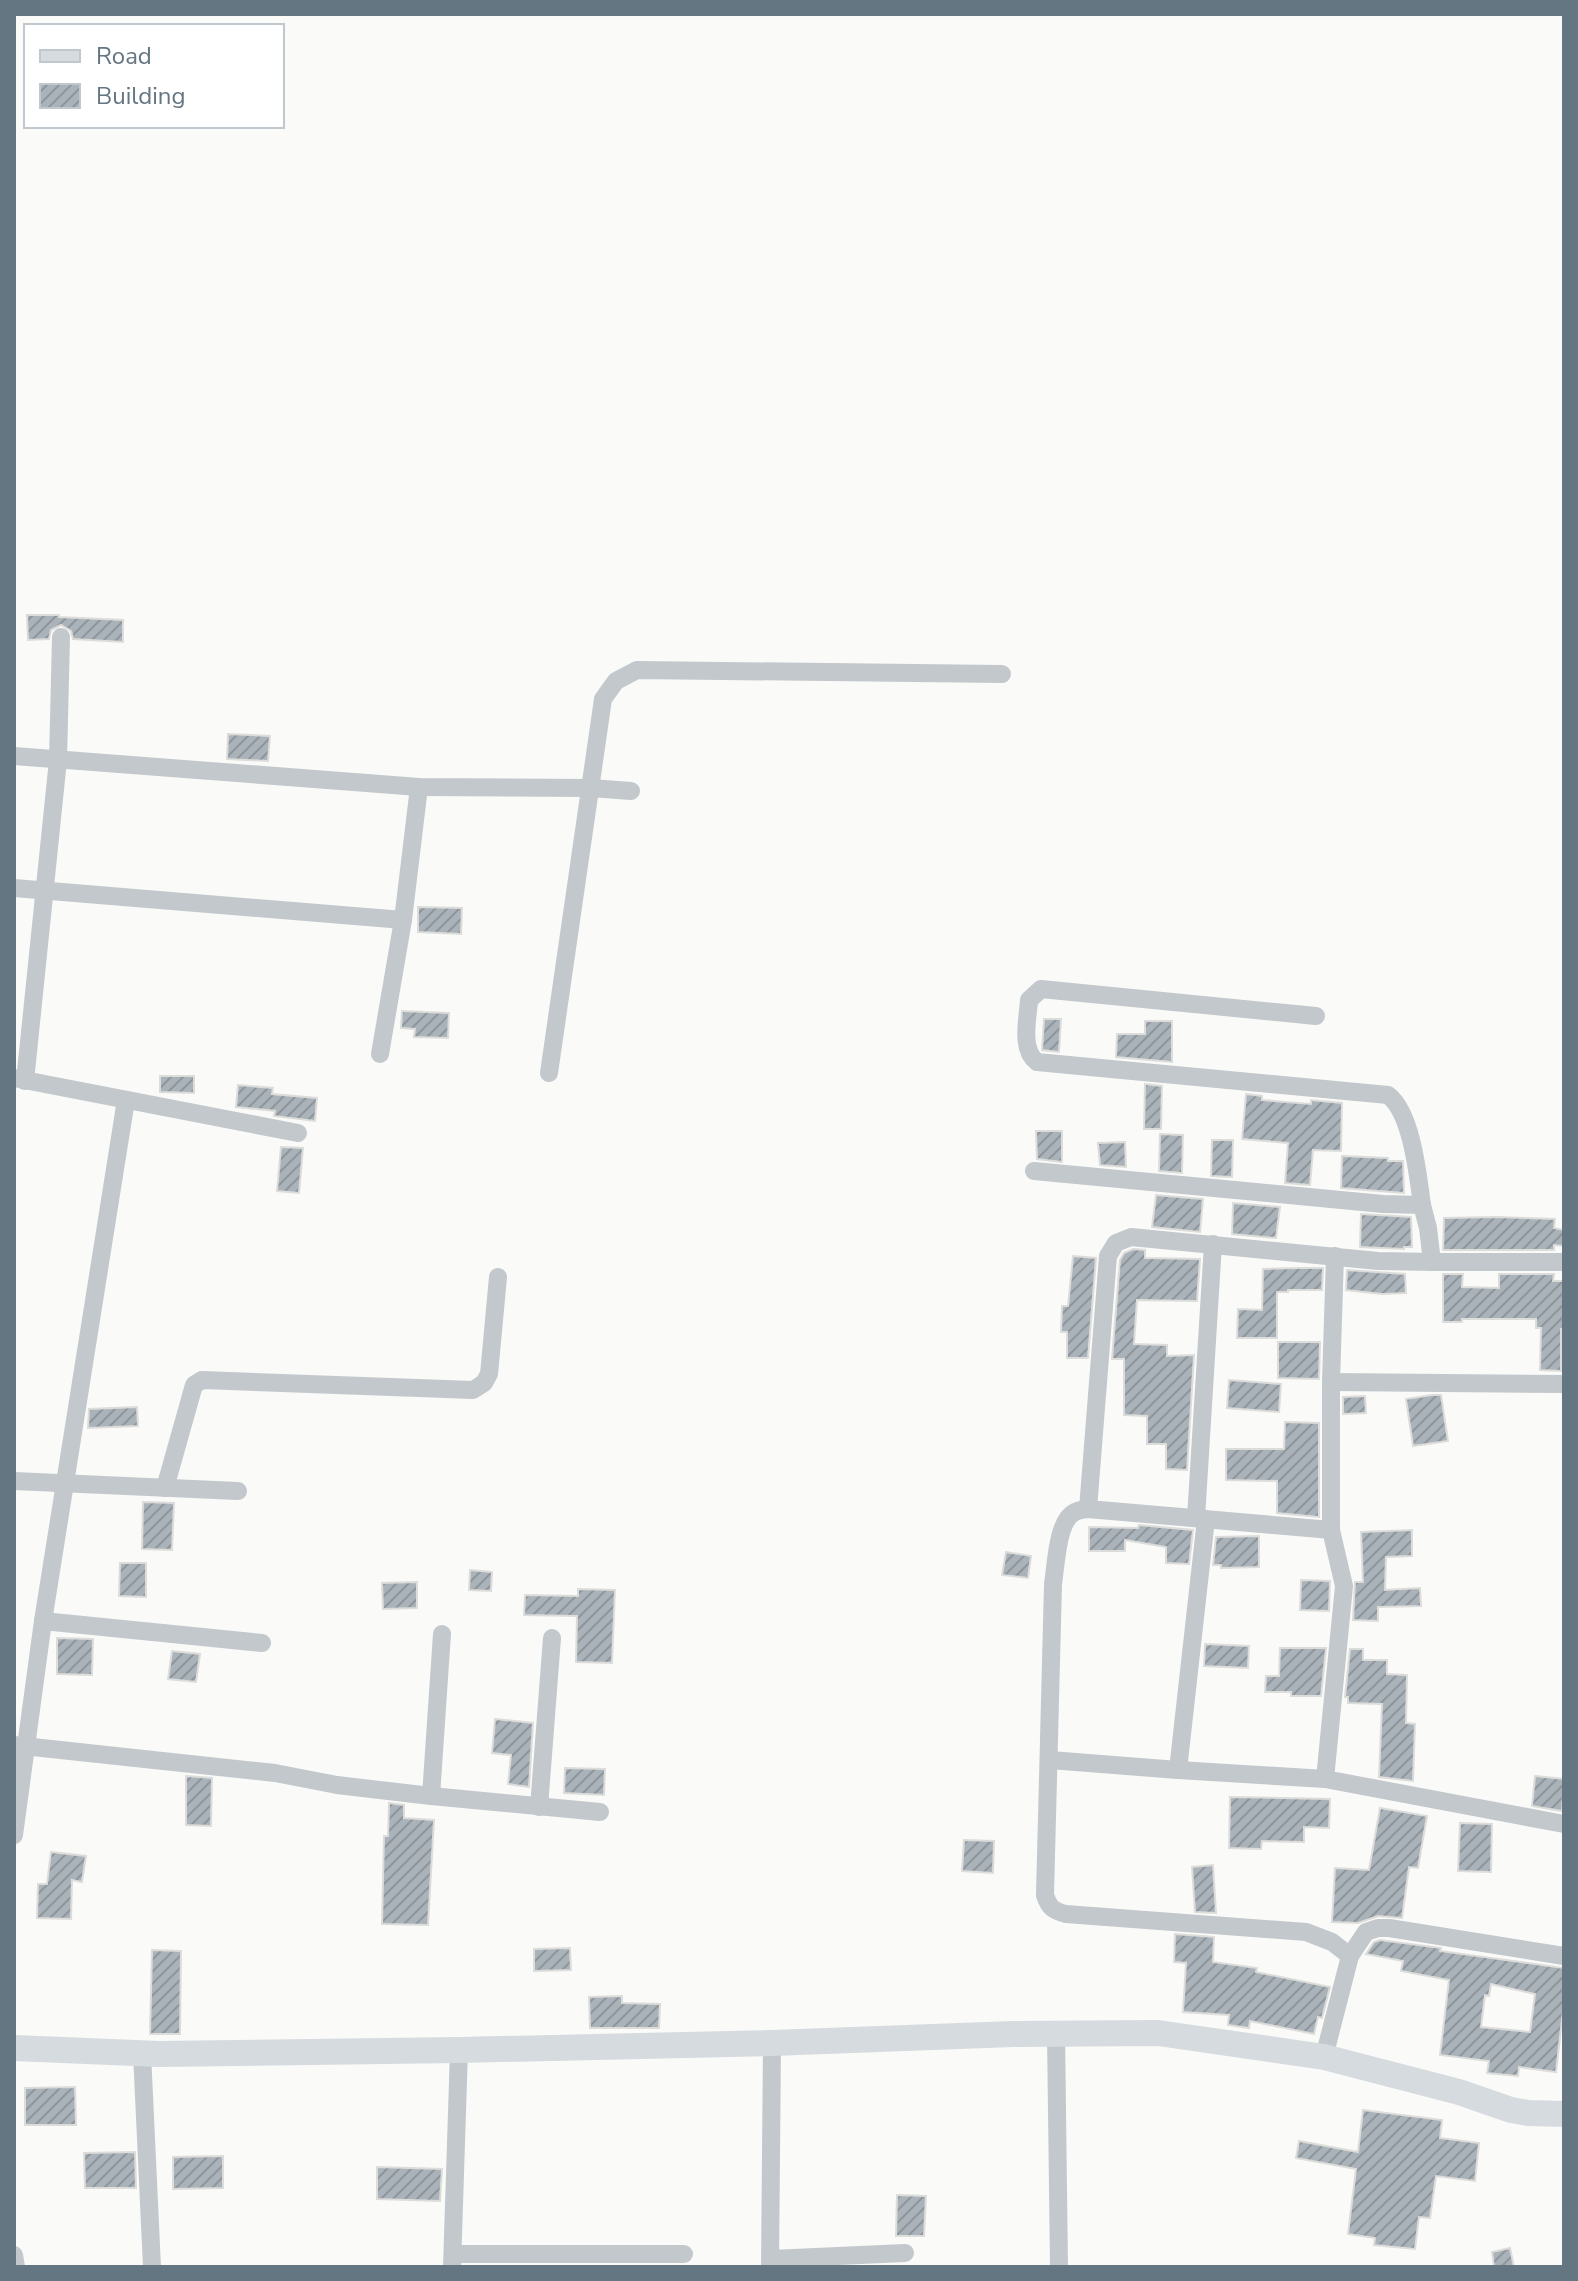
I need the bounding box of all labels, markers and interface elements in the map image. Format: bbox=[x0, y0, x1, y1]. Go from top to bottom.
legend bbox=[24, 24, 284, 128]
text: Road bbox=[96, 40, 152, 72]
text: Building bbox=[96, 80, 186, 112]

